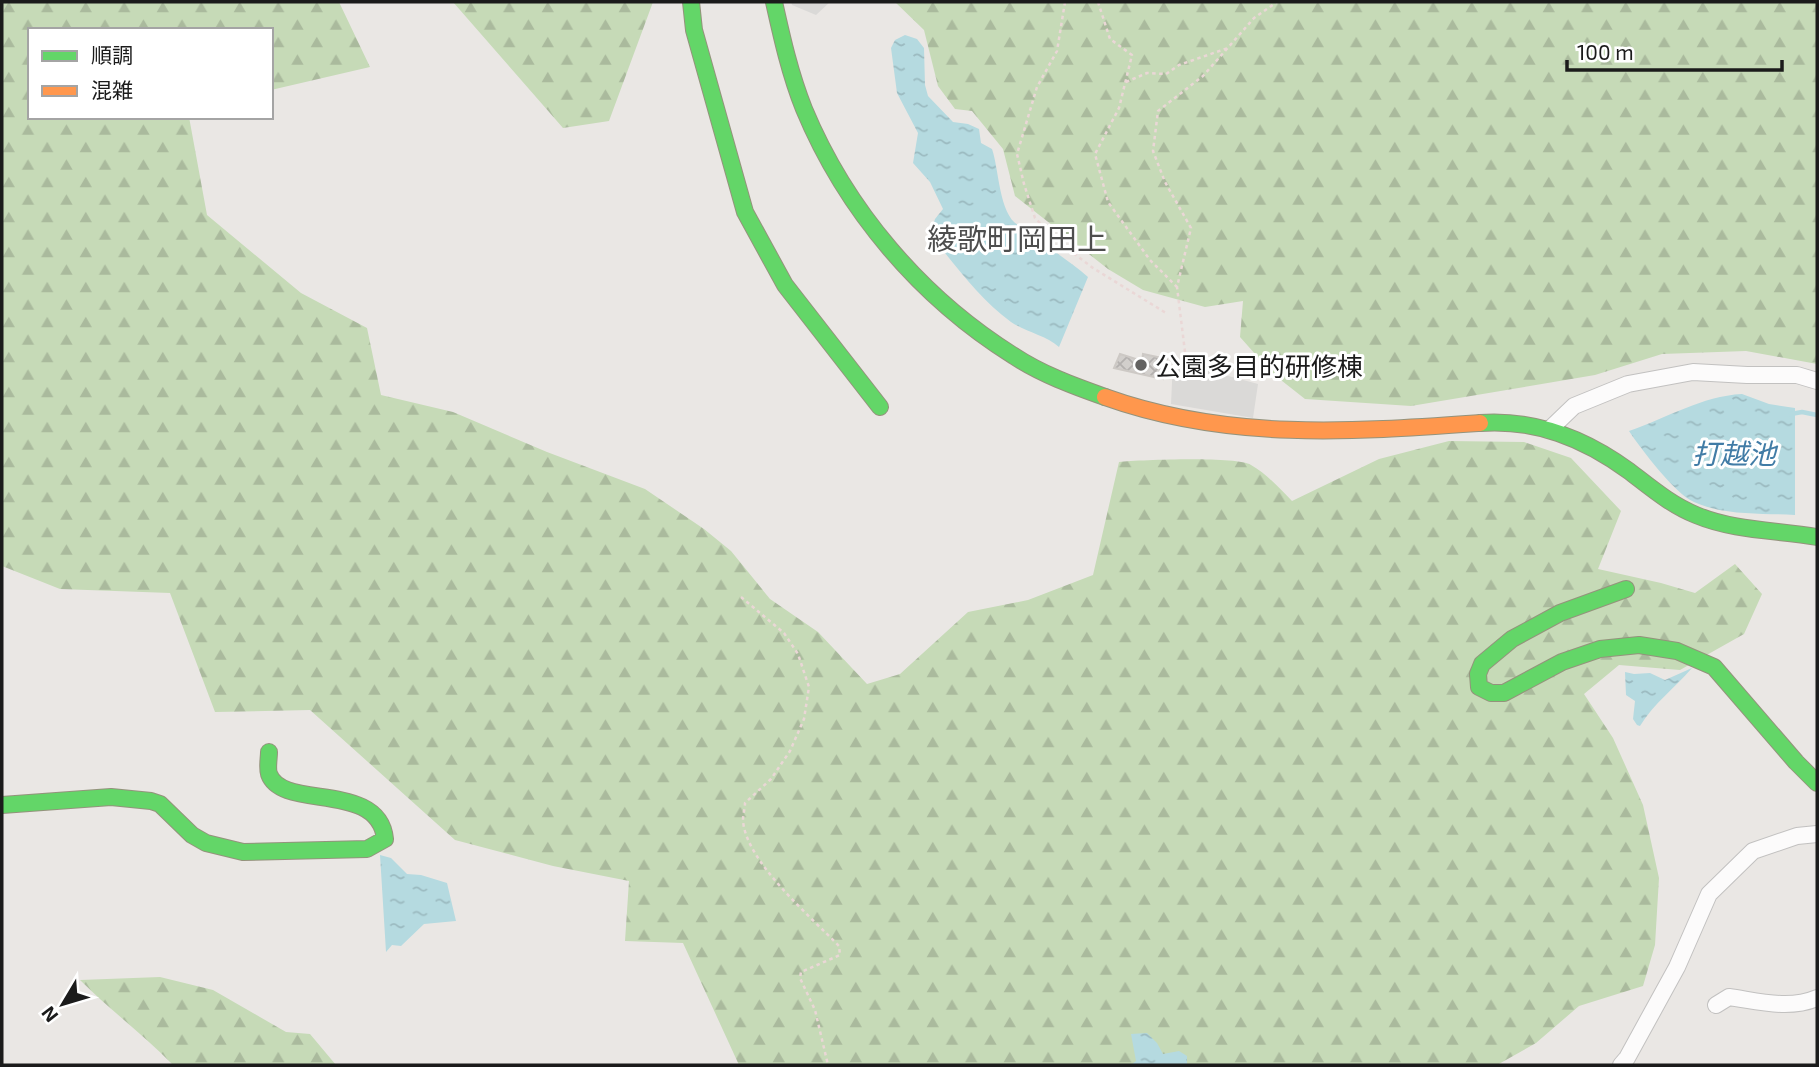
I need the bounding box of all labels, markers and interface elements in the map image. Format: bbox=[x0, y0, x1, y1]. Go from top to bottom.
legend bbox=[28, 28, 273, 119]
scale bar bbox=[1567, 28, 1782, 72]
text: 100 m bbox=[1577, 39, 1634, 64]
text: 順調 bbox=[91, 42, 133, 67]
text: 混雑 bbox=[91, 77, 133, 102]
district label: 綾歌町岡田上 bbox=[927, 220, 1107, 256]
place label: 公園多目的研修棟 bbox=[1155, 350, 1363, 381]
marker: 公園多目的研修棟 bbox=[1133, 357, 1149, 373]
water label: 打越池 bbox=[1692, 436, 1779, 470]
north arrow bbox=[28, 969, 98, 1039]
text: N bbox=[36, 1002, 62, 1027]

